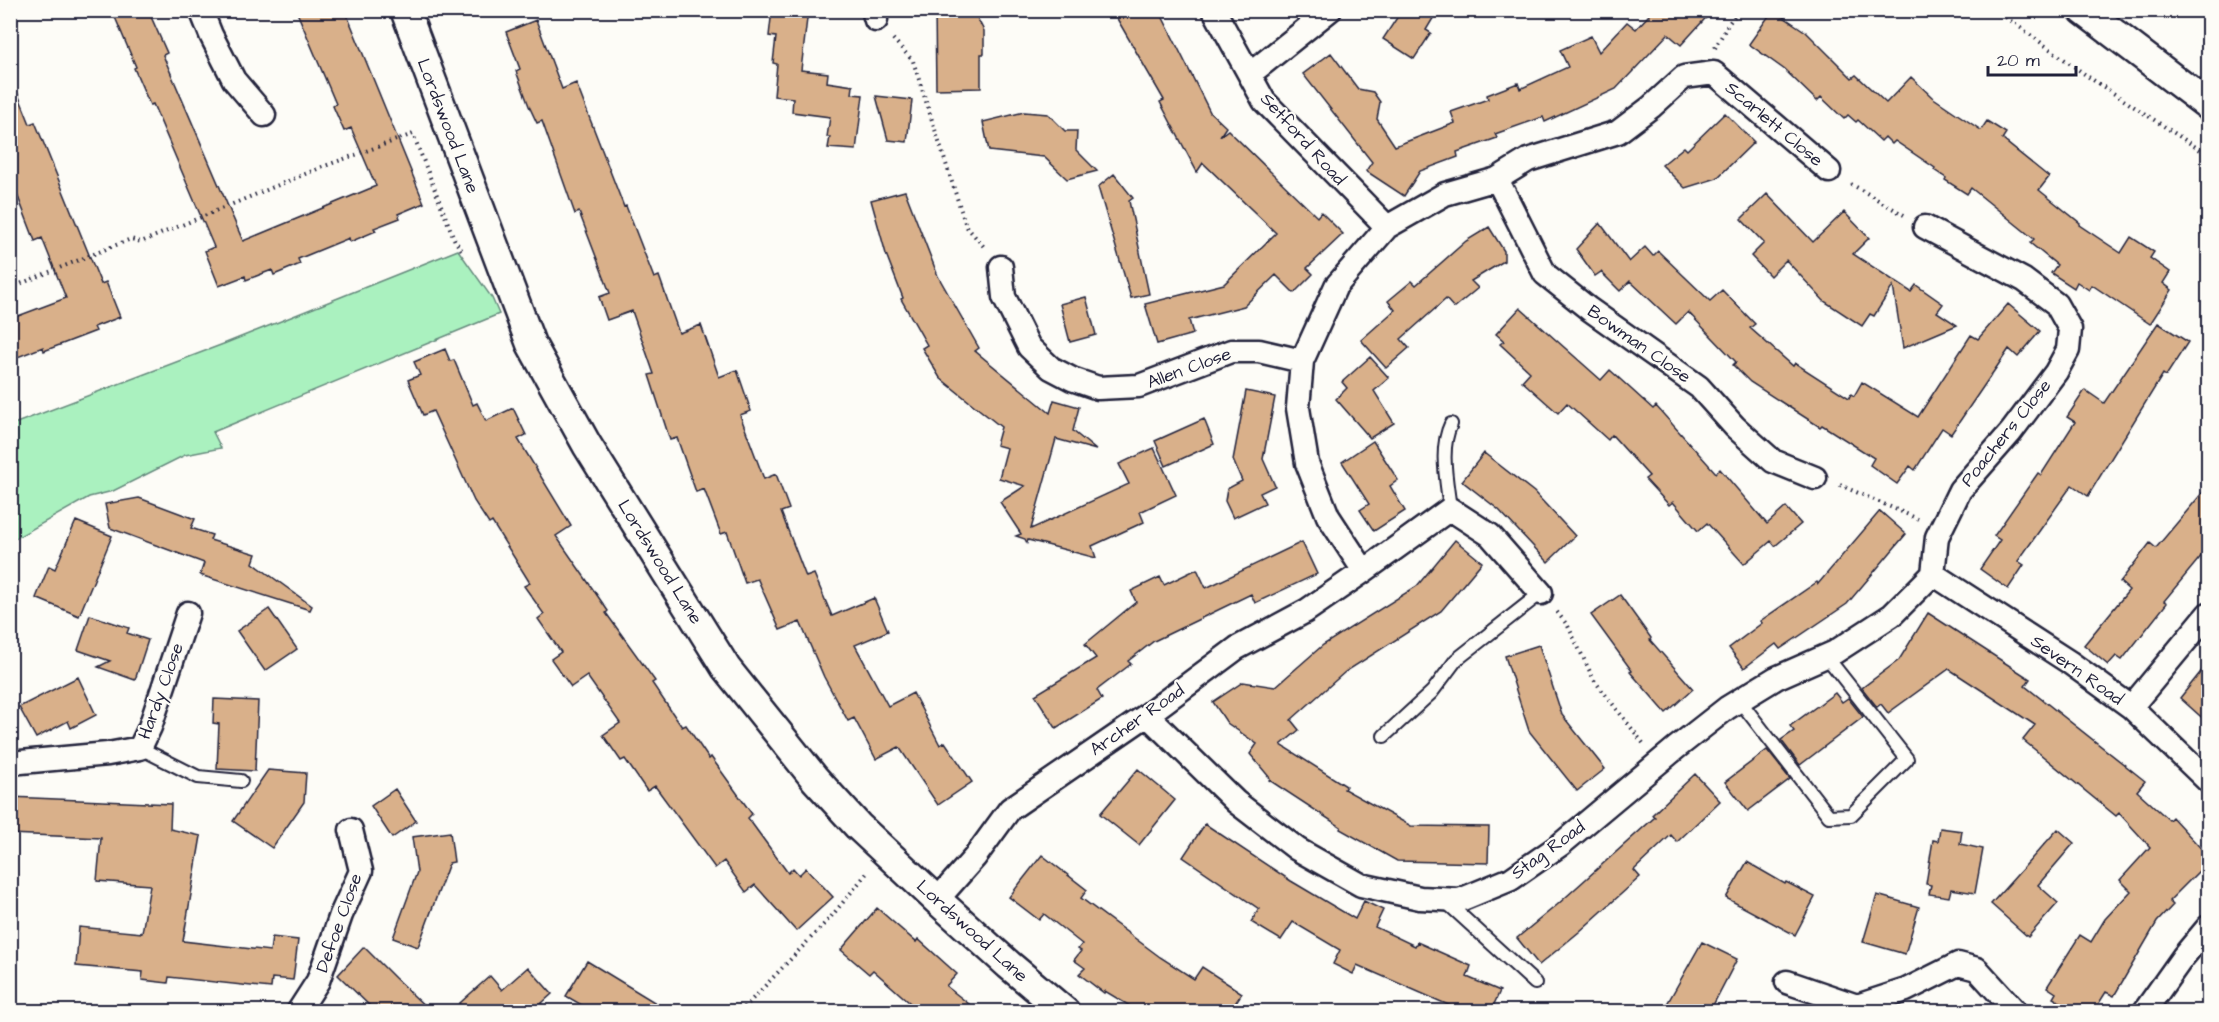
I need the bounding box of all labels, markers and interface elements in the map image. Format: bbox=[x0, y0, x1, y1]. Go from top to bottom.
scale bar bbox=[1988, 39, 2076, 77]
text: 20 m bbox=[1997, 48, 2040, 73]
street label: Lordswood Lane bbox=[411, 55, 485, 197]
street label: Scarlett Close bbox=[1720, 76, 1829, 173]
street label: Setford Road bbox=[1255, 87, 1351, 191]
street label: Bowman Close bbox=[1582, 299, 1696, 389]
street label: Allen Close bbox=[1144, 341, 1235, 395]
street label: Poachers Close bbox=[1955, 374, 2057, 492]
street label: Lordswood Lane bbox=[612, 495, 708, 629]
street label: Severn Road bbox=[2026, 629, 2128, 711]
street label: Hardy Close bbox=[132, 639, 191, 743]
street label: Archer Road bbox=[1085, 678, 1189, 762]
street label: Stag Road bbox=[1506, 815, 1591, 886]
street label: Defoe Close bbox=[310, 870, 369, 976]
street label: Lordswood Lane bbox=[911, 874, 1033, 988]

